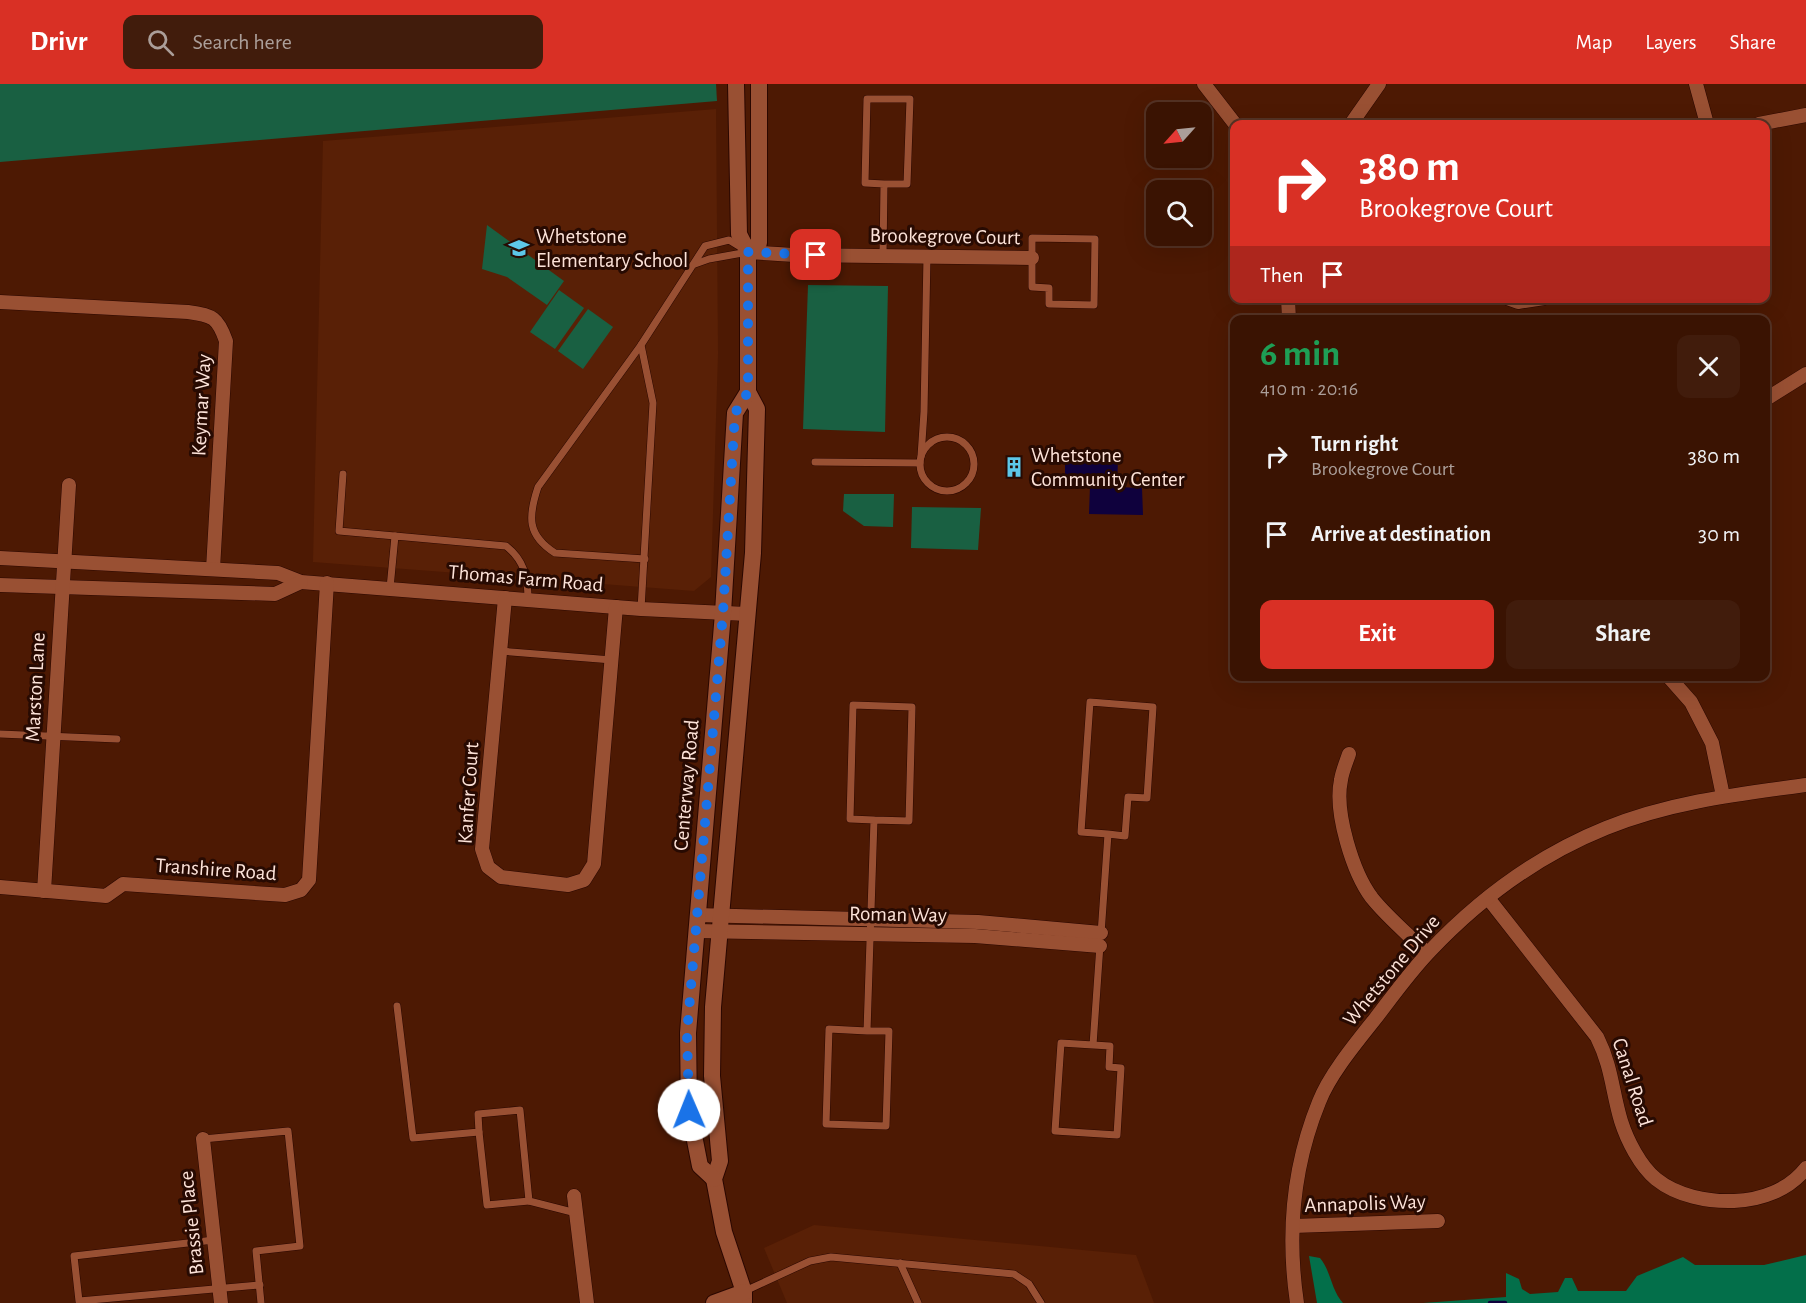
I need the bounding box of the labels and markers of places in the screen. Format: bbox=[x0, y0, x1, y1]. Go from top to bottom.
place label: Whetstone Elementary School bbox=[536, 226, 688, 271]
pin bbox=[790, 229, 841, 280]
school or university icon: Whetstone Elementary School bbox=[507, 236, 531, 260]
place label: Whetstone Community Center bbox=[1031, 445, 1185, 490]
building icon: Whetstone Community Center bbox=[1002, 455, 1026, 479]

